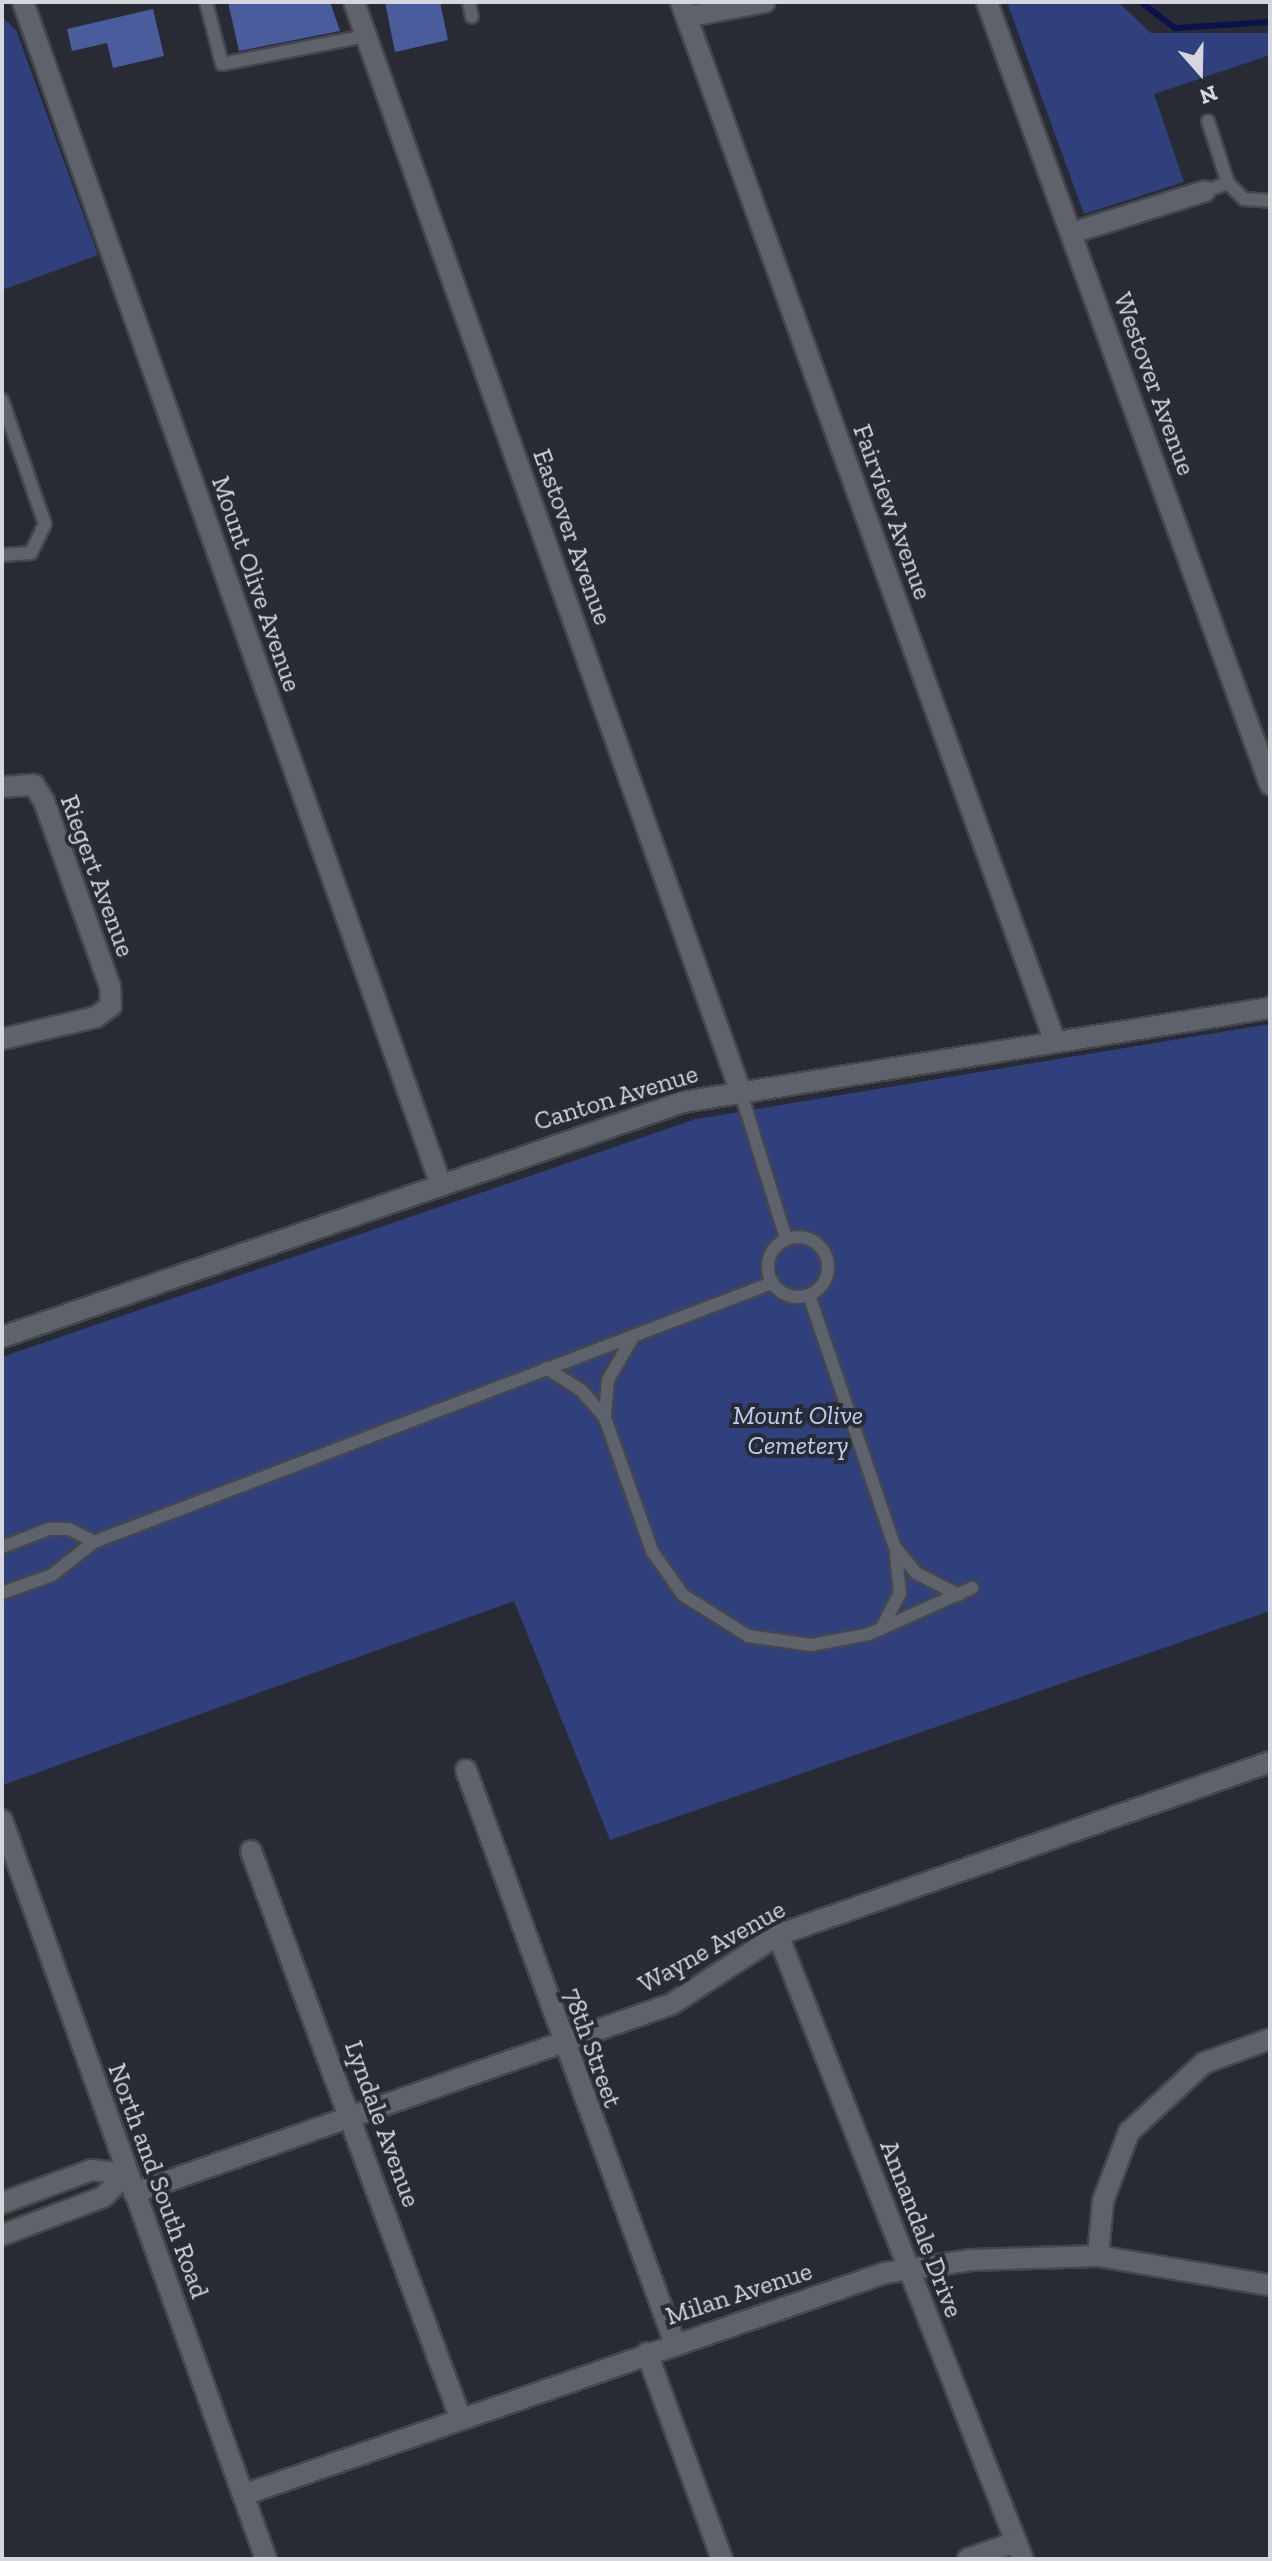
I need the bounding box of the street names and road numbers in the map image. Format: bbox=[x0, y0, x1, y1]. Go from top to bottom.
street label: Westover Avenue bbox=[1106, 288, 1202, 480]
street label: Fairview Avenue bbox=[846, 419, 938, 605]
street label: Eastover Avenue bbox=[526, 444, 618, 630]
street label: Mount Olive Avenue bbox=[204, 472, 308, 696]
street label: Riegert Avenue bbox=[53, 790, 141, 962]
street label: Canton Avenue bbox=[530, 1058, 702, 1138]
street label: Wayne Avenue bbox=[633, 1894, 791, 2000]
street label: 78th Street bbox=[556, 1984, 628, 2112]
street label: Lyndale Avenue bbox=[337, 2036, 427, 2212]
street label: North and South Road bbox=[101, 2059, 215, 2303]
street label: Annandale Drive bbox=[873, 2136, 969, 2322]
street label: Milan Avenue bbox=[661, 2256, 817, 2332]

